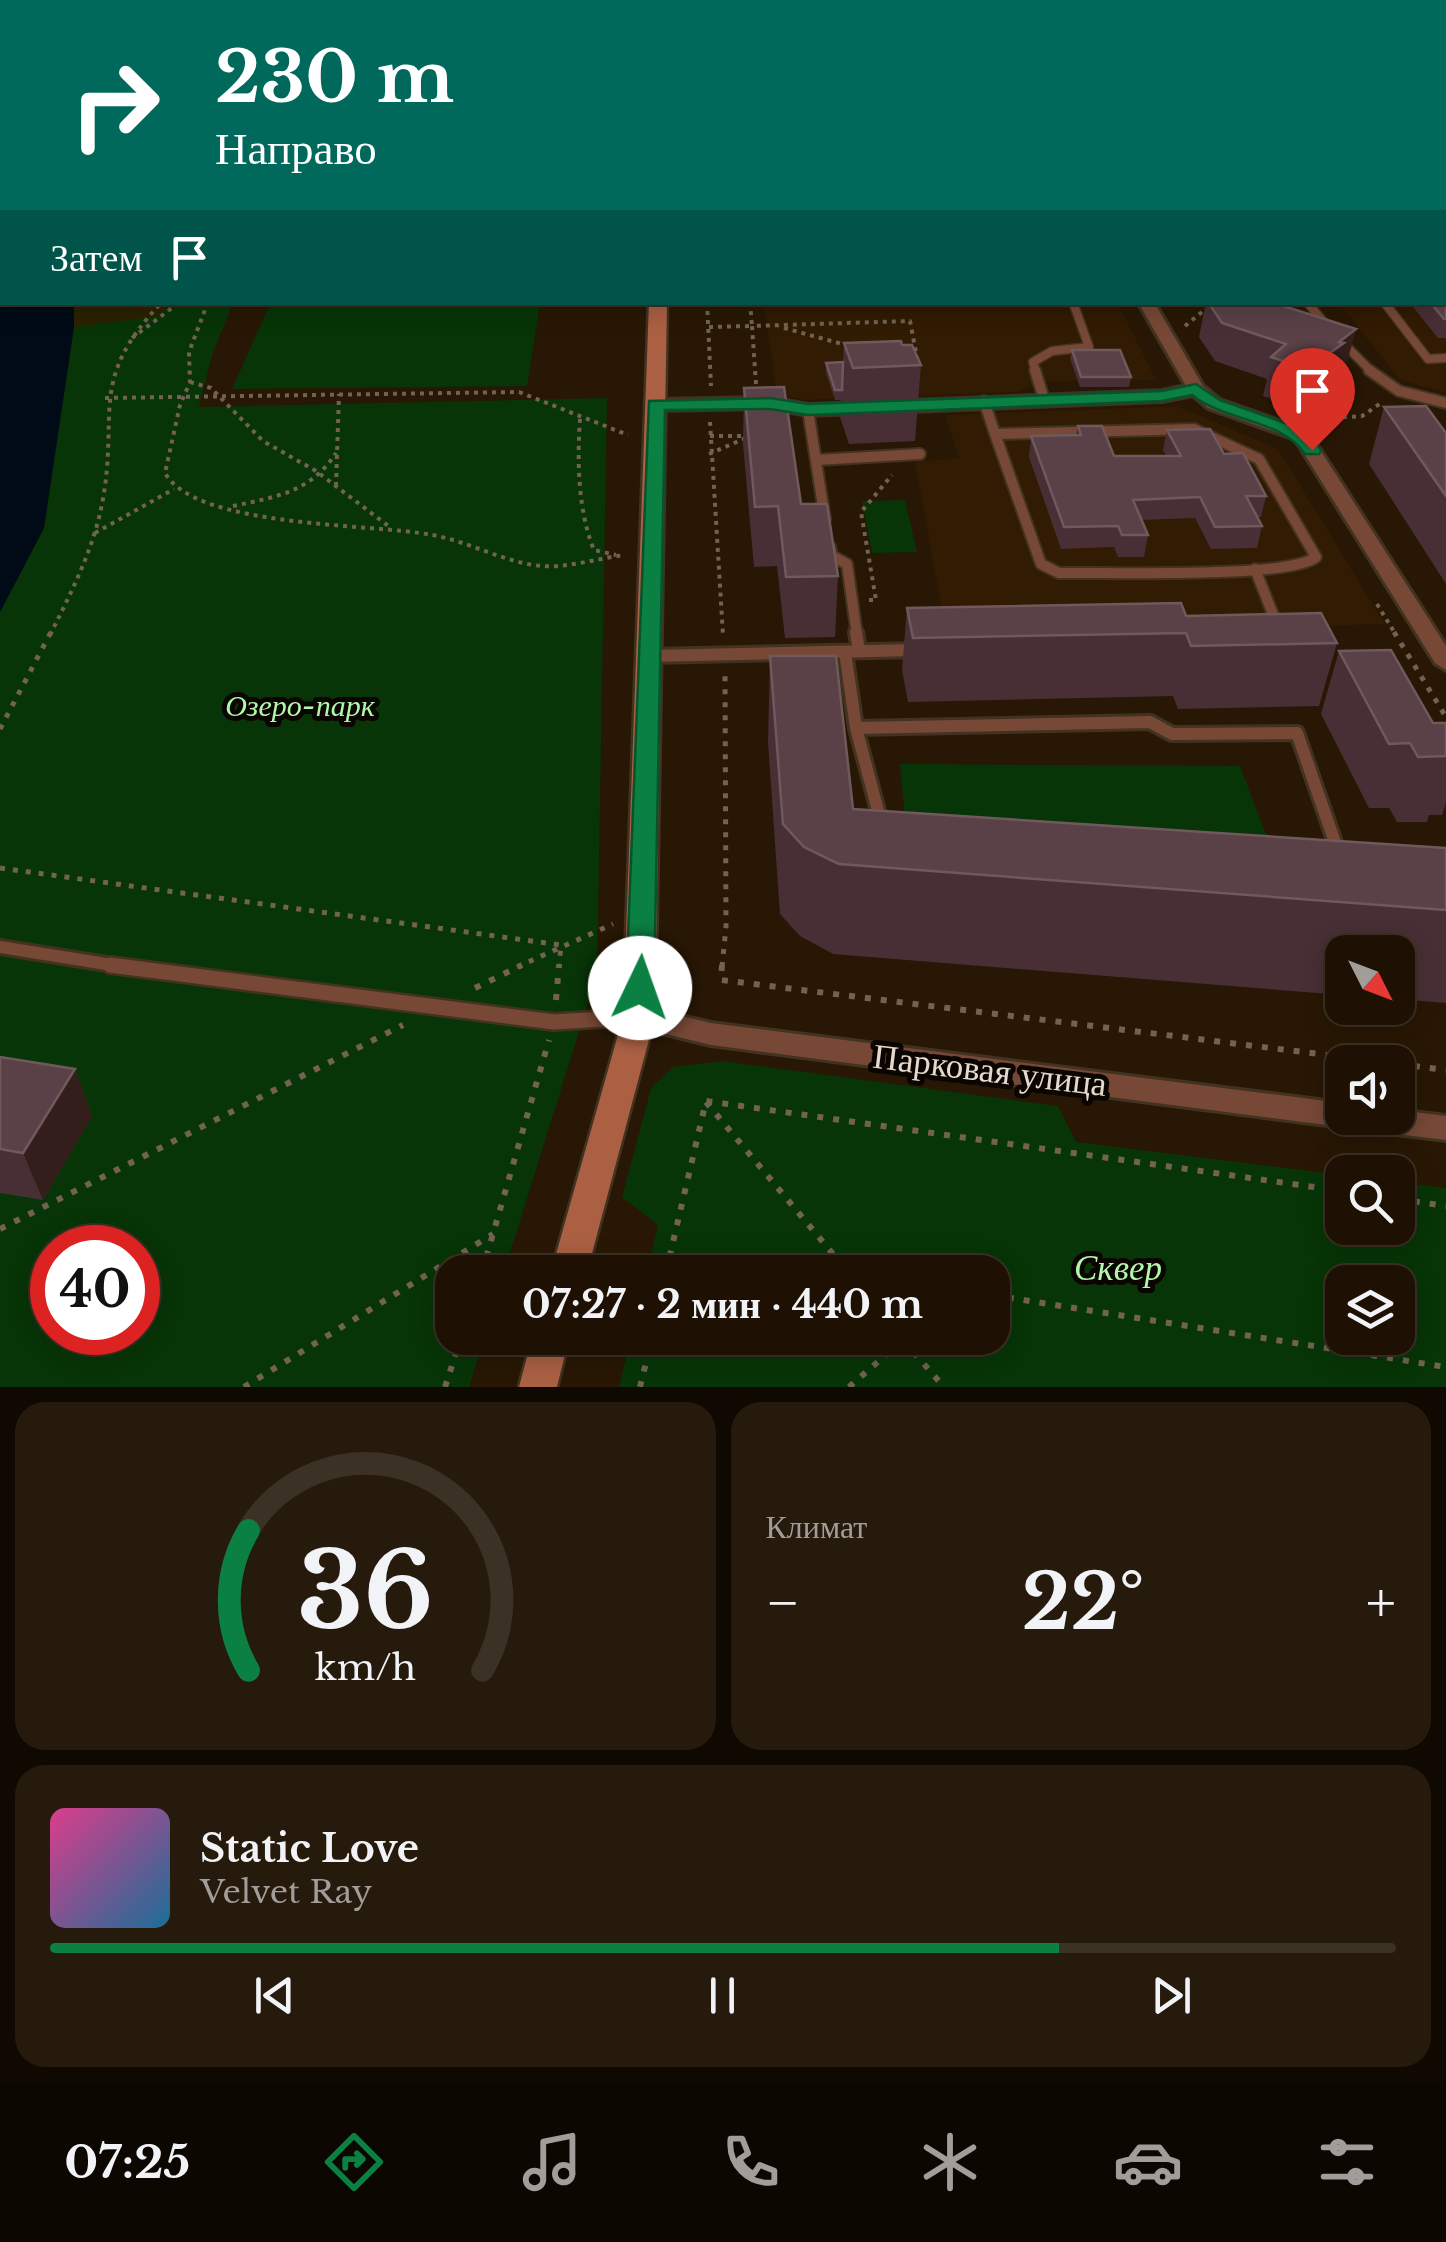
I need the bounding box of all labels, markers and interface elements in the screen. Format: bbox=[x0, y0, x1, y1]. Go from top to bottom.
text: 230 m bbox=[215, 34, 454, 121]
icon: right bbox=[50, 40, 180, 170]
text: Направо bbox=[215, 120, 377, 176]
icon: arrive bbox=[162, 230, 217, 285]
text: Затем bbox=[50, 234, 142, 281]
pin bbox=[1270, 348, 1355, 451]
icon: arrive bbox=[1285, 363, 1340, 418]
park label: Озеро-парк bbox=[225, 687, 376, 724]
north arrow bbox=[1325, 935, 1415, 1025]
map controls bbox=[1325, 935, 1415, 1355]
position arrow bbox=[588, 936, 692, 1040]
street label: Парковая улица bbox=[871, 1034, 1110, 1105]
button: sound bbox=[1325, 1045, 1415, 1135]
button: search bbox=[1325, 1155, 1415, 1245]
speed limit sign: 40 bbox=[30, 1225, 160, 1355]
park label: Сквер bbox=[1074, 1246, 1162, 1289]
button: layers bbox=[1325, 1265, 1415, 1355]
text: 07:27 · 2 мин · 440 m bbox=[522, 1281, 923, 1328]
text: Климат bbox=[766, 1507, 867, 1547]
text: 36 bbox=[297, 1527, 433, 1656]
text: 22° bbox=[1022, 1556, 1144, 1649]
text: − bbox=[766, 1569, 800, 1637]
text: + bbox=[1366, 1569, 1396, 1637]
text: km/h bbox=[315, 1645, 416, 1690]
text: Static Love bbox=[200, 1825, 419, 1872]
text: Velvet Ray bbox=[200, 1872, 372, 1912]
icon: previous bbox=[247, 1968, 302, 2023]
icon: pause bbox=[695, 1968, 750, 2023]
icon: next bbox=[1144, 1968, 1199, 2023]
icon: directions bbox=[319, 2127, 389, 2197]
icon: music bbox=[517, 2127, 587, 2197]
icon: phone bbox=[716, 2127, 786, 2197]
icon: climate bbox=[915, 2127, 985, 2197]
icon: car bbox=[1113, 2127, 1183, 2197]
icon: filters bbox=[1312, 2127, 1382, 2197]
text: 07:25 bbox=[64, 2134, 190, 2190]

